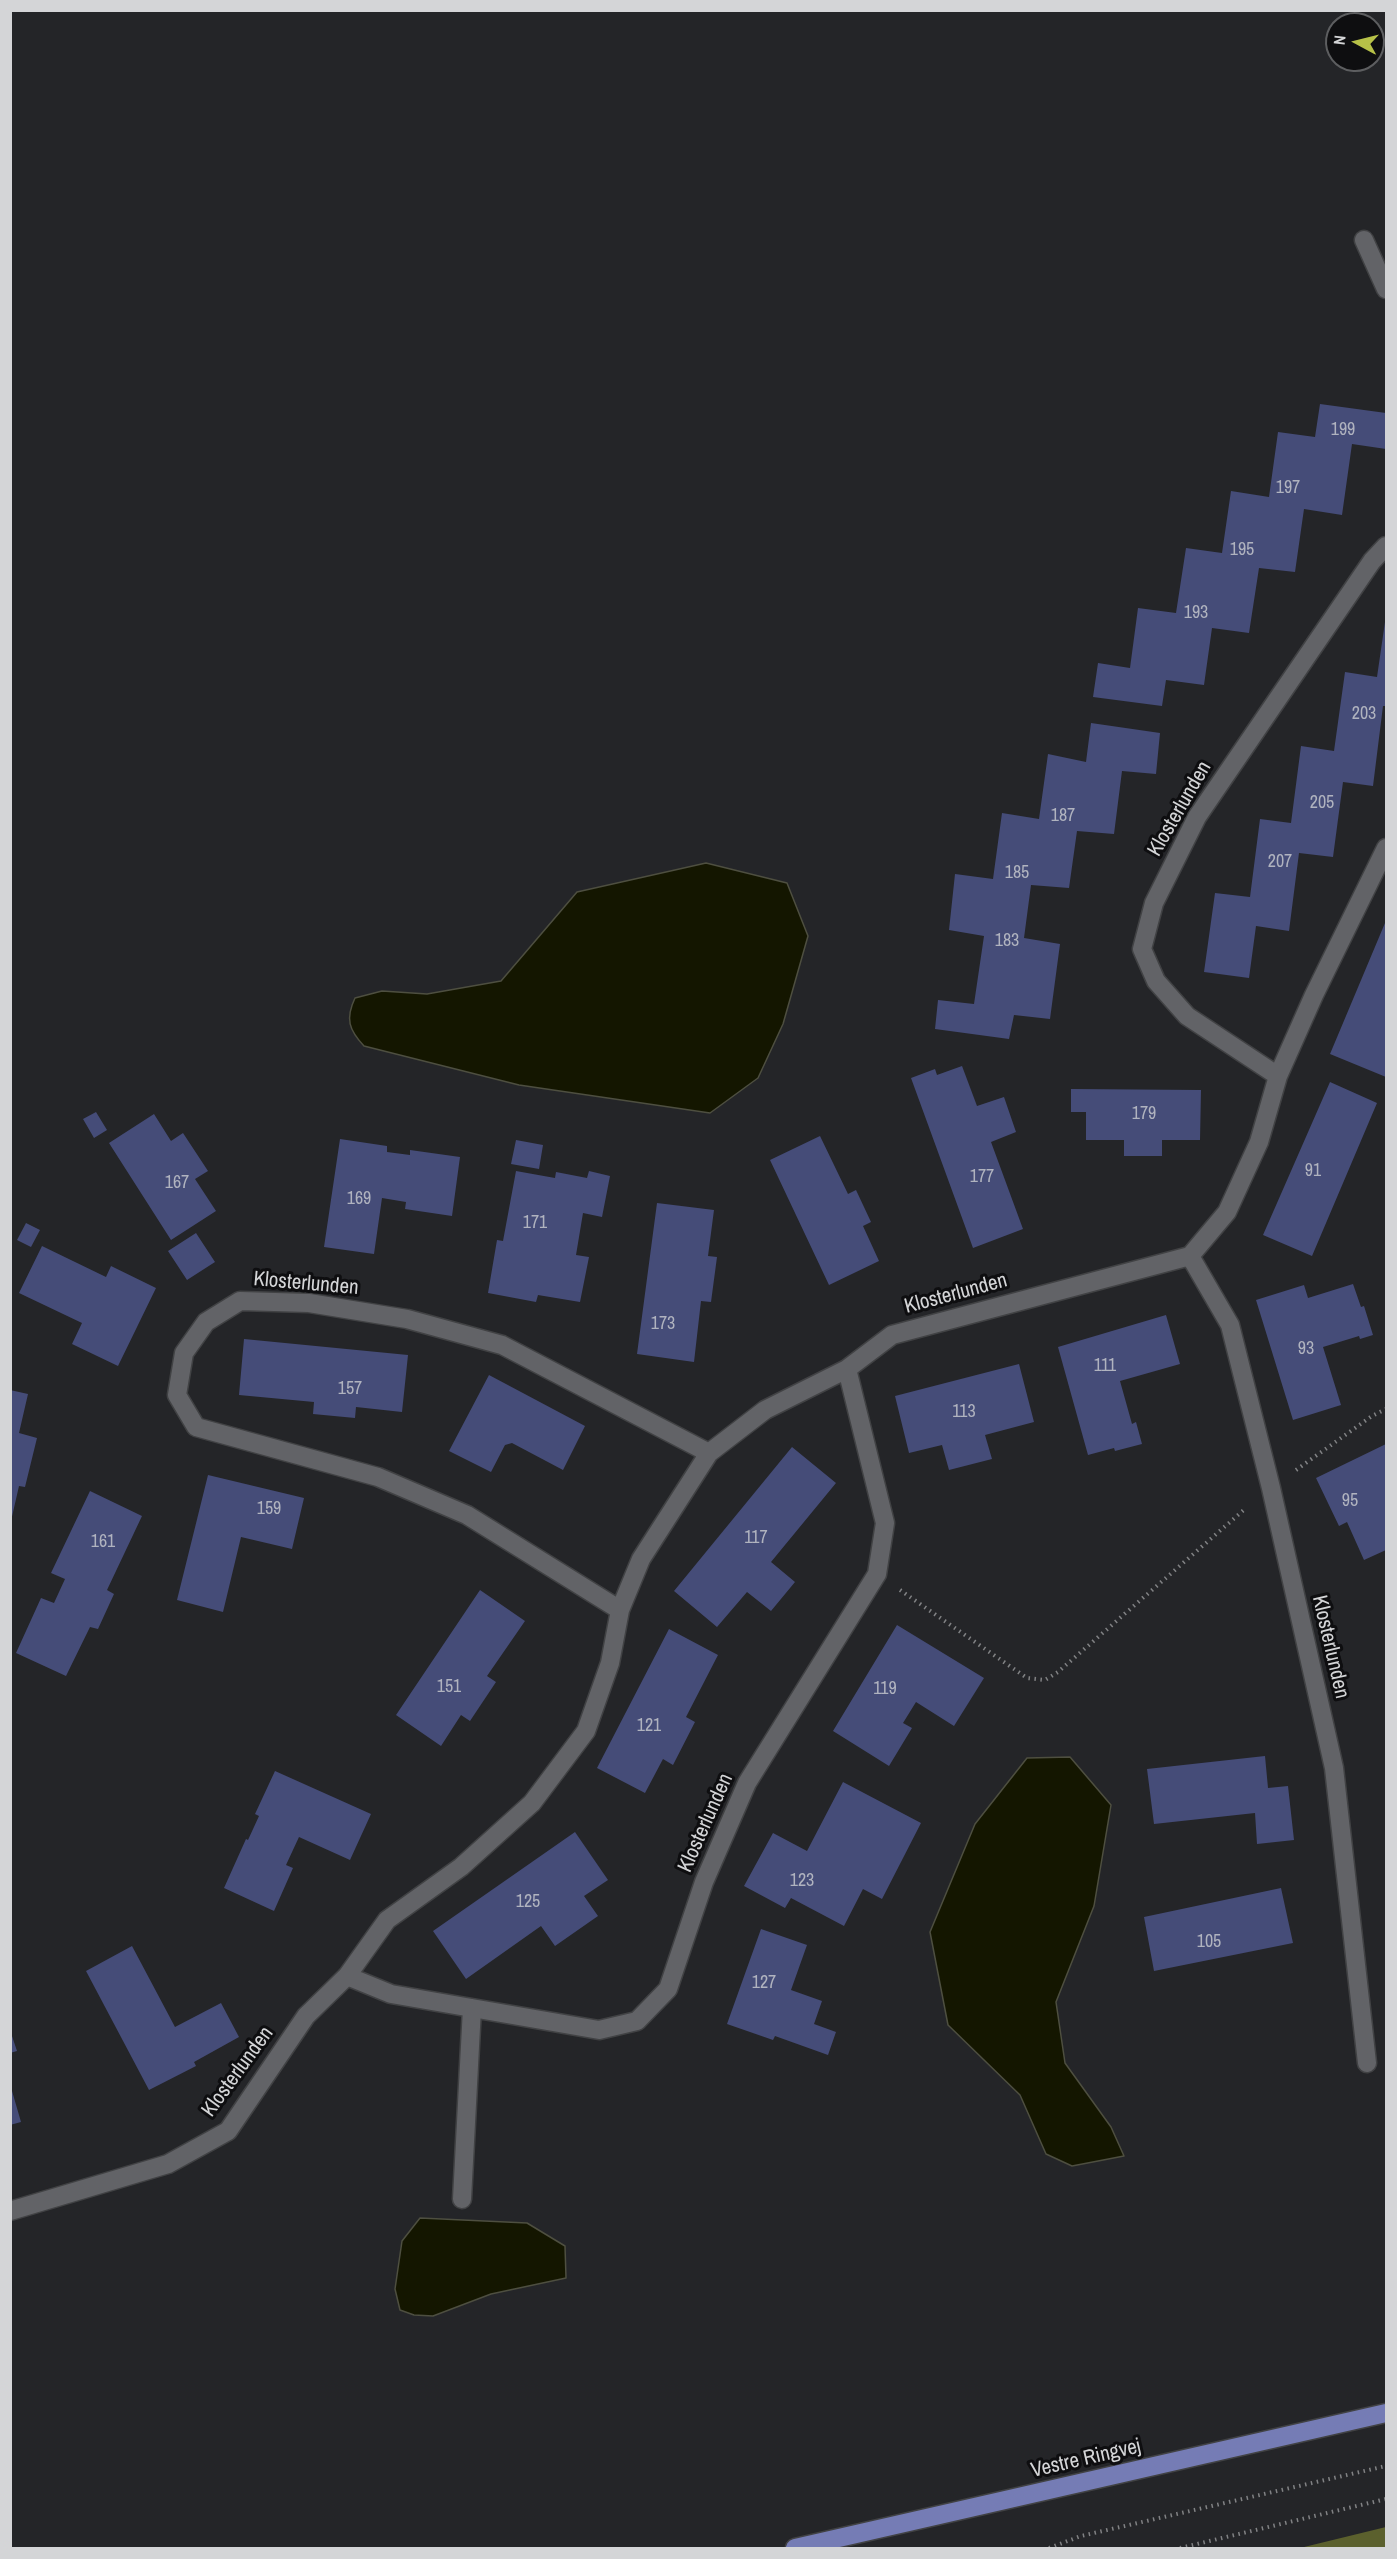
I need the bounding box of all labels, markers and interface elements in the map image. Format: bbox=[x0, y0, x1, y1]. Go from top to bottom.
north arrow bbox=[1325, 12, 1385, 72]
text: N bbox=[1328, 34, 1351, 46]
house number: 199 bbox=[1331, 419, 1355, 441]
house number: 197 bbox=[1276, 477, 1300, 499]
house number: 195 bbox=[1230, 539, 1254, 561]
house number: 193 bbox=[1184, 602, 1208, 624]
house number: 203 bbox=[1352, 703, 1376, 725]
street label: Klosterlunden bbox=[1143, 757, 1217, 861]
house number: 205 bbox=[1310, 792, 1334, 814]
house number: 187 bbox=[1051, 805, 1075, 827]
house number: 207 bbox=[1268, 851, 1292, 873]
house number: 185 bbox=[1005, 862, 1029, 884]
house number: 183 bbox=[995, 930, 1019, 952]
house number: 179 bbox=[1132, 1103, 1156, 1125]
house number: 91 bbox=[1305, 1160, 1321, 1182]
house number: 177 bbox=[970, 1166, 994, 1188]
house number: 167 bbox=[165, 1172, 189, 1194]
house number: 169 bbox=[347, 1188, 371, 1210]
house number: 171 bbox=[523, 1212, 547, 1234]
street label: Klosterlunden bbox=[252, 1267, 360, 1301]
street label: Klosterlunden bbox=[902, 1268, 1010, 1320]
house number: 173 bbox=[651, 1313, 675, 1335]
house number: 93 bbox=[1298, 1338, 1314, 1360]
house number: 111 bbox=[1094, 1355, 1116, 1377]
house number: 157 bbox=[338, 1378, 362, 1400]
house number: 113 bbox=[952, 1401, 976, 1423]
house number: 95 bbox=[1342, 1490, 1358, 1512]
house number: 159 bbox=[257, 1498, 281, 1520]
house number: 117 bbox=[744, 1527, 768, 1549]
house number: 161 bbox=[91, 1531, 115, 1553]
street label: Klosterlunden bbox=[1306, 1593, 1354, 1701]
house number: 151 bbox=[437, 1676, 461, 1698]
house number: 119 bbox=[873, 1678, 897, 1700]
house number: 121 bbox=[637, 1715, 661, 1737]
street label: Klosterlunden bbox=[673, 1770, 739, 1876]
house number: 123 bbox=[790, 1870, 814, 1892]
house number: 125 bbox=[516, 1891, 540, 1913]
house number: 105 bbox=[1197, 1931, 1221, 1953]
house number: 127 bbox=[752, 1972, 776, 1994]
street label: Klosterlunden bbox=[197, 2022, 279, 2122]
street label: Vestre Ringvej bbox=[1029, 2434, 1143, 2484]

